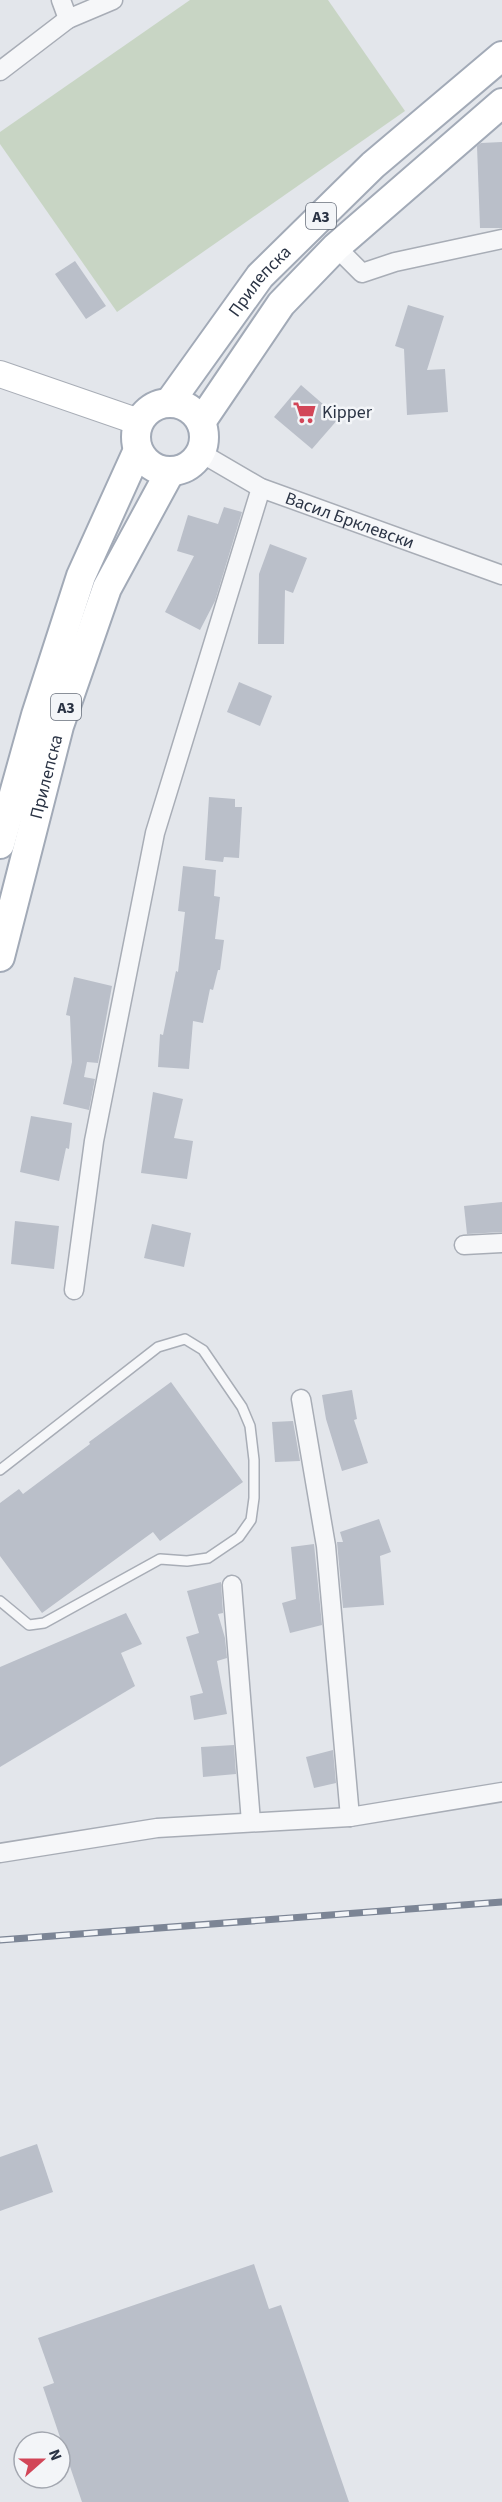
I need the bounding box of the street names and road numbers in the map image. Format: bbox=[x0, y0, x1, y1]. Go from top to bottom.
road number: A3 bbox=[306, 203, 336, 229]
street label: Прилепска bbox=[223, 240, 297, 322]
street label: Васил Брклевски bbox=[282, 486, 418, 555]
road number: A3 bbox=[51, 694, 81, 720]
street label: Прилепска bbox=[24, 732, 69, 822]

